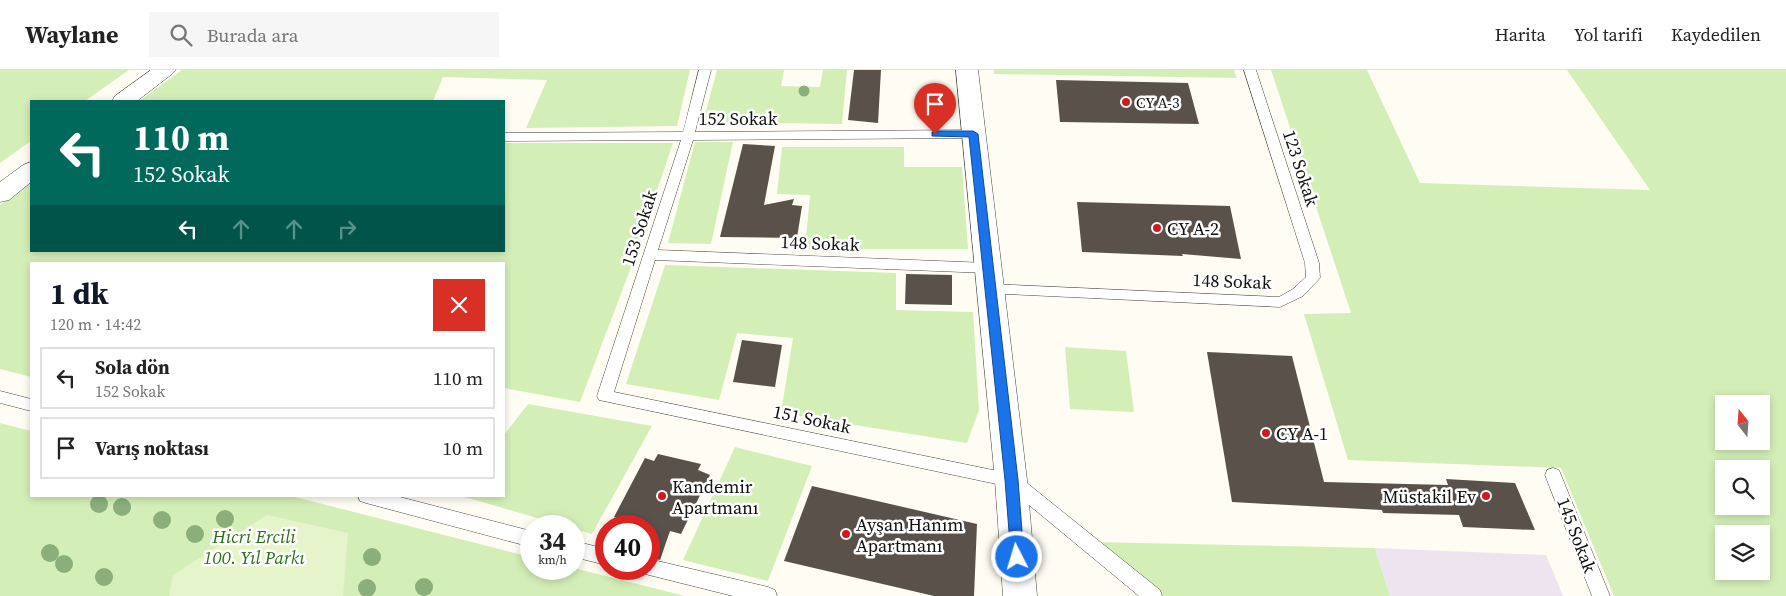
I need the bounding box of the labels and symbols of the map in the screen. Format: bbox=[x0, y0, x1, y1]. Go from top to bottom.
pin bbox=[914, 83, 956, 134]
place label: CY A-3 bbox=[1136, 92, 1179, 113]
marker: CY A-3 bbox=[1120, 96, 1132, 108]
street label: 152 Sokak bbox=[699, 106, 778, 131]
street label: 123 Sokak bbox=[1277, 127, 1325, 210]
street label: 153 Sokak bbox=[615, 186, 663, 269]
place label: CY A-2 bbox=[1167, 216, 1219, 241]
marker: CY A-2 bbox=[1151, 222, 1163, 234]
street label: 148 Sokak bbox=[780, 229, 860, 257]
street label: 148 Sokak bbox=[1192, 267, 1272, 295]
north arrow bbox=[1715, 395, 1770, 450]
street label: 151 Sokak bbox=[771, 399, 853, 439]
place label: CY A-1 bbox=[1276, 421, 1328, 446]
marker: CY A-1 bbox=[1260, 427, 1272, 439]
place label: Kandemir Apartmanı bbox=[672, 474, 758, 520]
place label: Müstakil Ev bbox=[1382, 484, 1476, 509]
marker: Kandemir Apartmanı bbox=[656, 490, 668, 502]
marker: Müstakil Ev bbox=[1480, 490, 1492, 502]
street label: 145 Sokak bbox=[1551, 494, 1603, 576]
place label: Ayşan Hanım Apartmanı bbox=[856, 512, 963, 558]
speed limit sign: 40 bbox=[595, 515, 660, 580]
park label: Hicri Ercili 100. Yıl Parkı bbox=[203, 524, 305, 570]
marker: Ayşan Hanım Apartmanı bbox=[840, 528, 852, 540]
position arrow bbox=[990, 530, 1042, 582]

